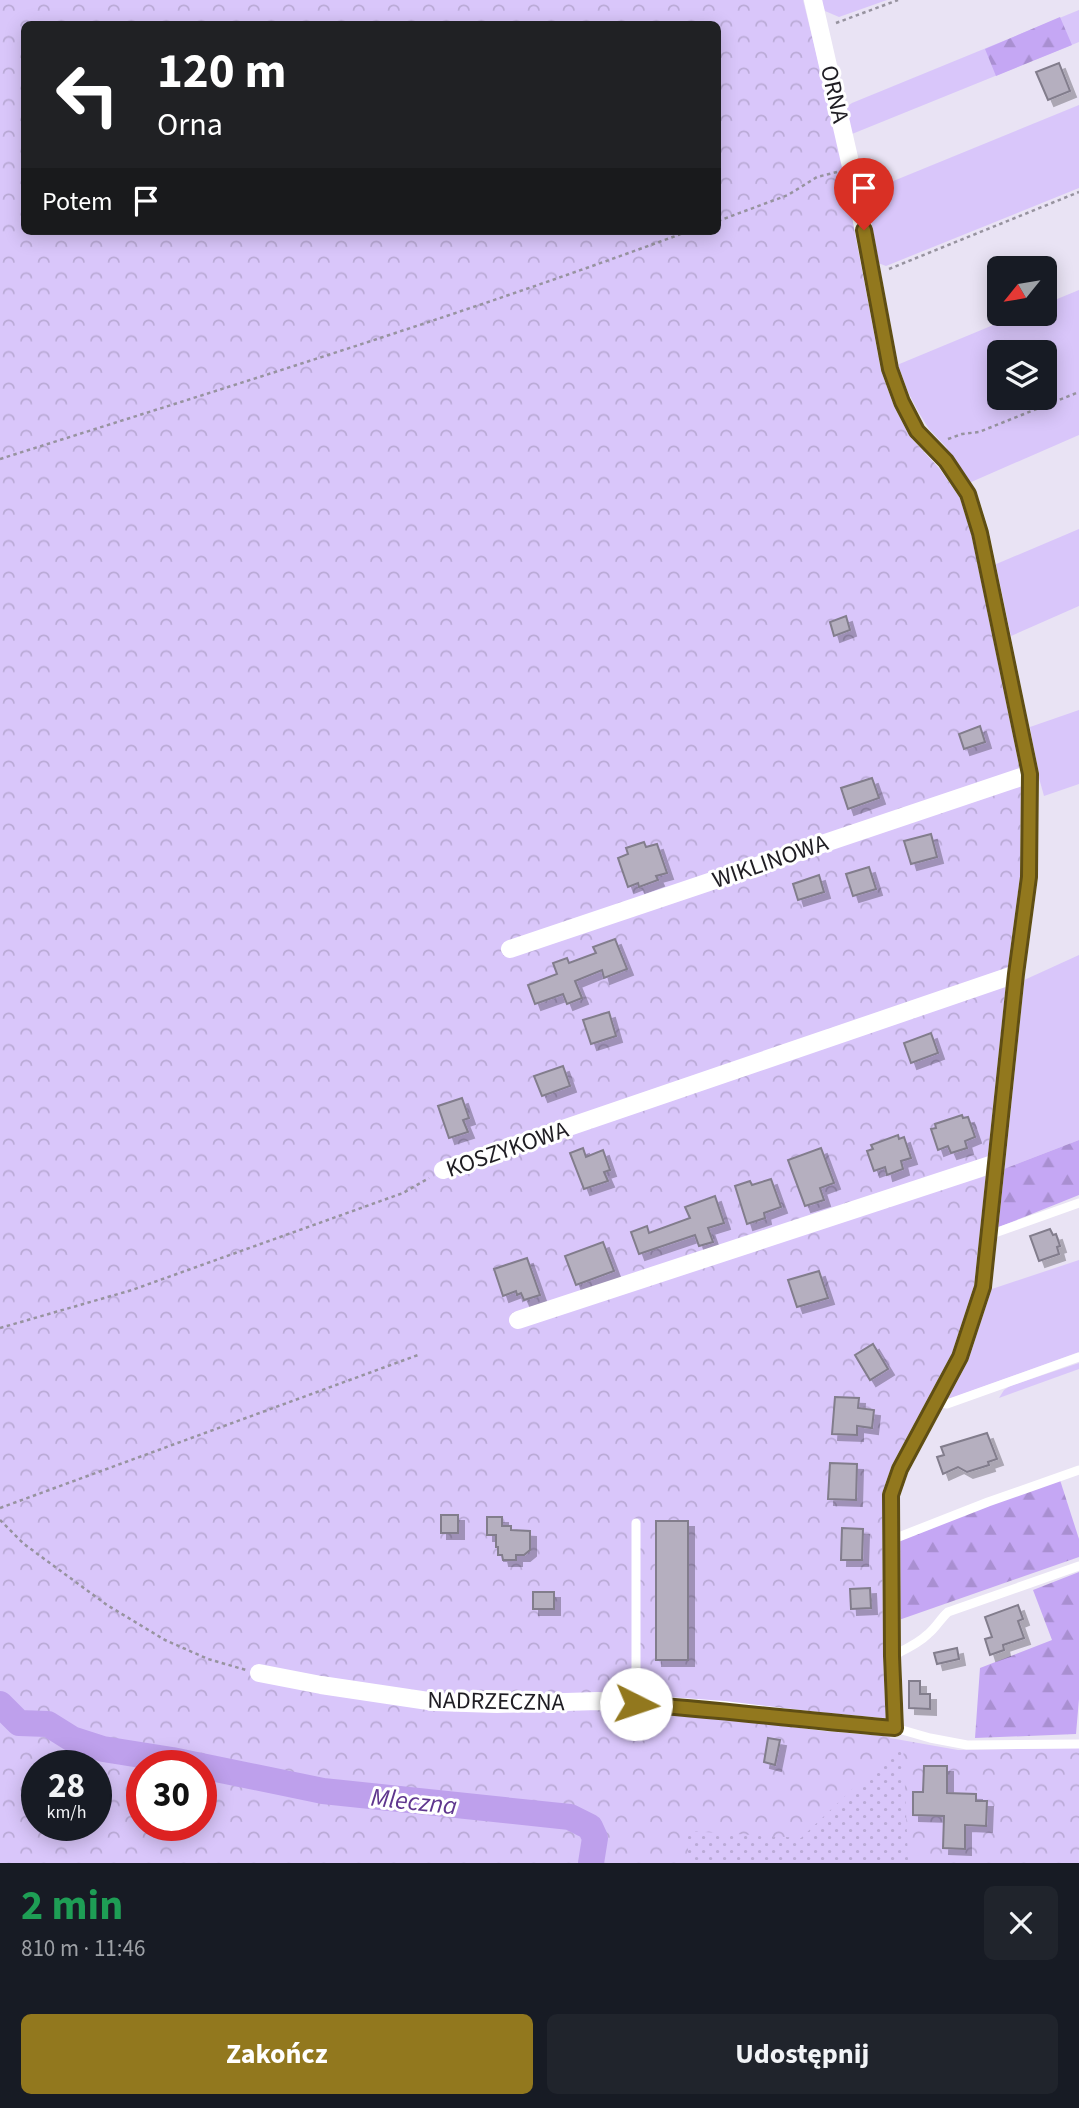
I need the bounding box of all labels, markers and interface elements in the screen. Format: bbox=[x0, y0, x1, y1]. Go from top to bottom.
text: 120 m bbox=[157, 37, 286, 107]
icon: left bbox=[42, 49, 133, 140]
street label: ORNA bbox=[811, 62, 858, 126]
text: Orna bbox=[157, 102, 223, 148]
pin bbox=[834, 158, 894, 230]
icon: arrive bbox=[845, 169, 883, 207]
icon: arrive bbox=[127, 182, 165, 220]
text: Potem bbox=[42, 183, 113, 220]
north arrow bbox=[987, 256, 1057, 326]
map controls bbox=[987, 256, 1057, 410]
button: layers bbox=[987, 340, 1057, 410]
street label: WIKLINOWA bbox=[708, 825, 833, 898]
street label: KOSZYKOWA bbox=[441, 1112, 573, 1187]
position arrow bbox=[599, 1667, 673, 1741]
street label: NADRZECZNA bbox=[427, 1683, 565, 1720]
speed limit sign: 30 bbox=[126, 1750, 217, 1841]
text: 28 bbox=[48, 1761, 85, 1811]
water label: Mleczna bbox=[369, 1779, 459, 1824]
text: km/h bbox=[47, 1800, 86, 1825]
text: 2 min bbox=[21, 1876, 123, 1936]
button: close bbox=[984, 1886, 1058, 1960]
text: 810 m · 11:46 bbox=[21, 1932, 145, 1965]
button: Zakończ bbox=[21, 2014, 533, 2094]
button: Udostępnij bbox=[547, 2014, 1058, 2094]

